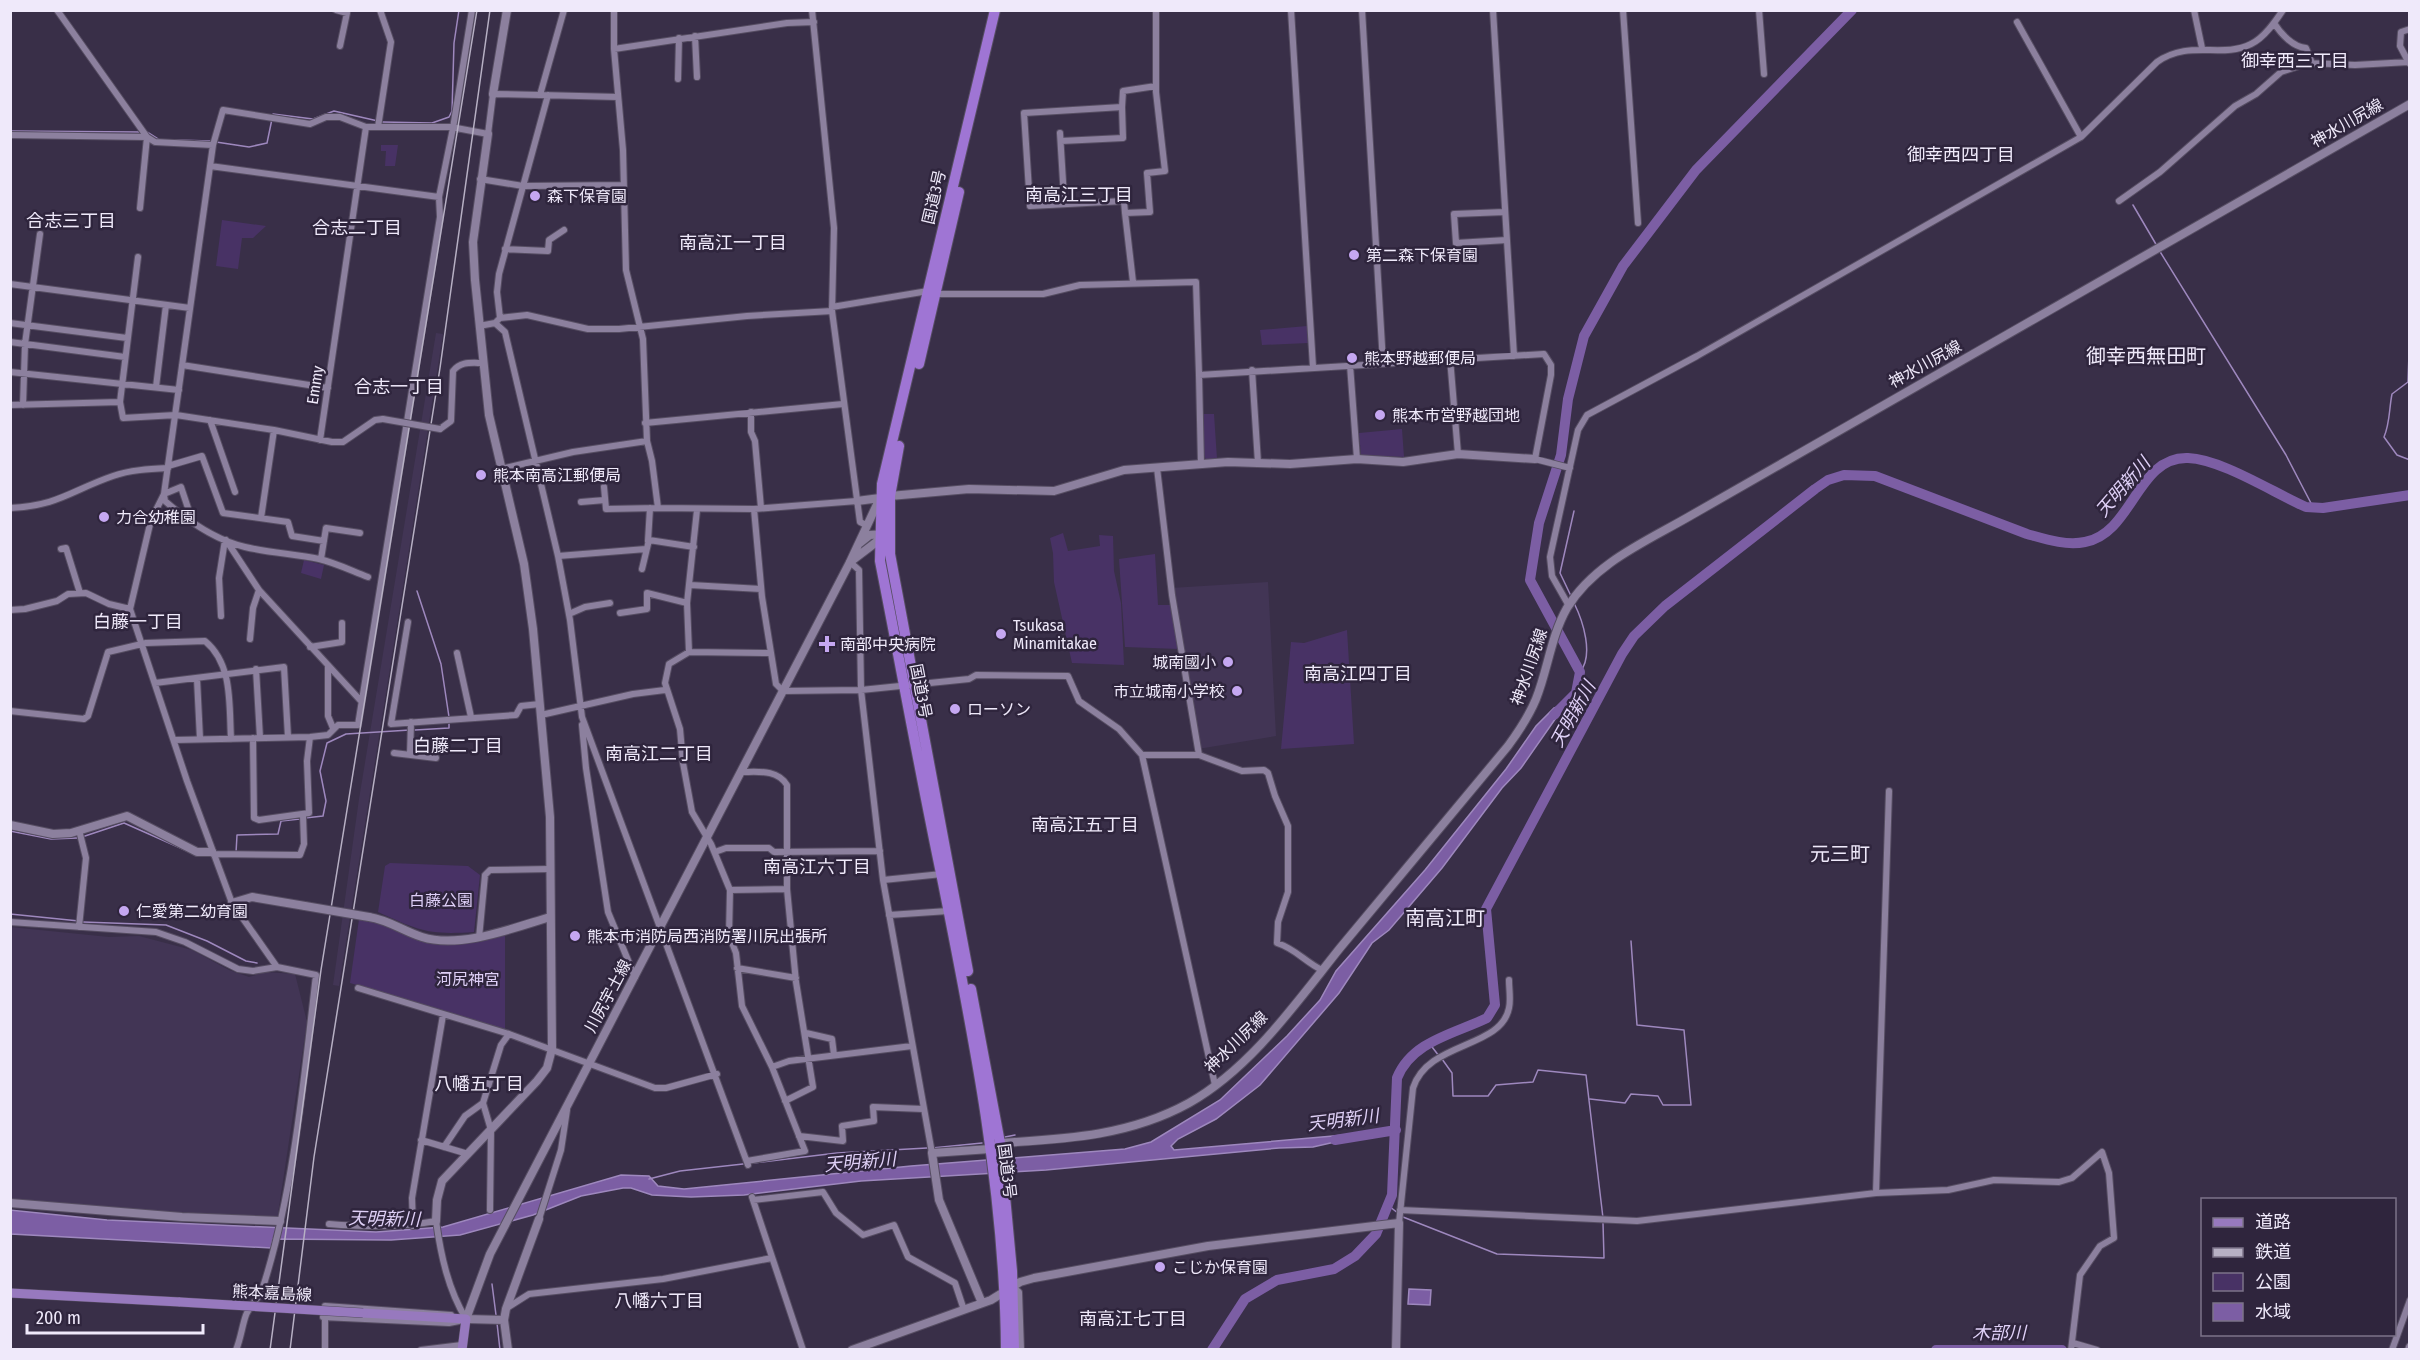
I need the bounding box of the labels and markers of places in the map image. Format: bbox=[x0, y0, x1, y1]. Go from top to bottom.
place label: 森下保育園 bbox=[547, 187, 627, 206]
marker: 森下保育園 bbox=[528, 189, 542, 203]
place label: 第二森下保育園 bbox=[1366, 246, 1478, 265]
marker: 第二森下保育園 bbox=[1347, 248, 1361, 262]
place label: 熊本野越郵便局 bbox=[1364, 349, 1476, 368]
marker: 熊本野越郵便局 bbox=[1345, 351, 1359, 365]
place label: 熊本市営野越団地 bbox=[1392, 406, 1520, 425]
marker: 熊本市営野越団地 bbox=[1373, 408, 1387, 422]
place label: 熊本南高江郵便局 bbox=[493, 466, 621, 485]
marker: 熊本南高江郵便局 bbox=[474, 468, 488, 482]
place label: 力合幼稚園 bbox=[116, 508, 196, 527]
marker: 力合幼稚園 bbox=[97, 510, 111, 524]
place label: Tsukasa Minamitakae bbox=[1013, 616, 1097, 653]
marker: Tsukasa Minamitakae bbox=[994, 627, 1008, 641]
marker: 南部中央病院 bbox=[818, 635, 836, 653]
place label: 南部中央病院 bbox=[840, 635, 936, 654]
place label: 城南國小 bbox=[1152, 653, 1216, 672]
marker: 城南國小 bbox=[1221, 655, 1235, 669]
place label: 市立城南小学校 bbox=[1113, 682, 1225, 701]
marker: 市立城南小学校 bbox=[1230, 684, 1244, 698]
place label: ローソン bbox=[967, 700, 1031, 719]
marker: ローソン bbox=[948, 702, 962, 716]
place label: 仁愛第二幼育園 bbox=[136, 902, 248, 921]
marker: 仁愛第二幼育園 bbox=[117, 904, 131, 918]
place label: 熊本市消防局西消防署川尻出張所 bbox=[587, 927, 827, 946]
marker: 熊本市消防局西消防署川尻出張所 bbox=[568, 929, 582, 943]
place label: こじか保育園 bbox=[1172, 1258, 1268, 1277]
marker: こじか保育園 bbox=[1153, 1260, 1167, 1274]

